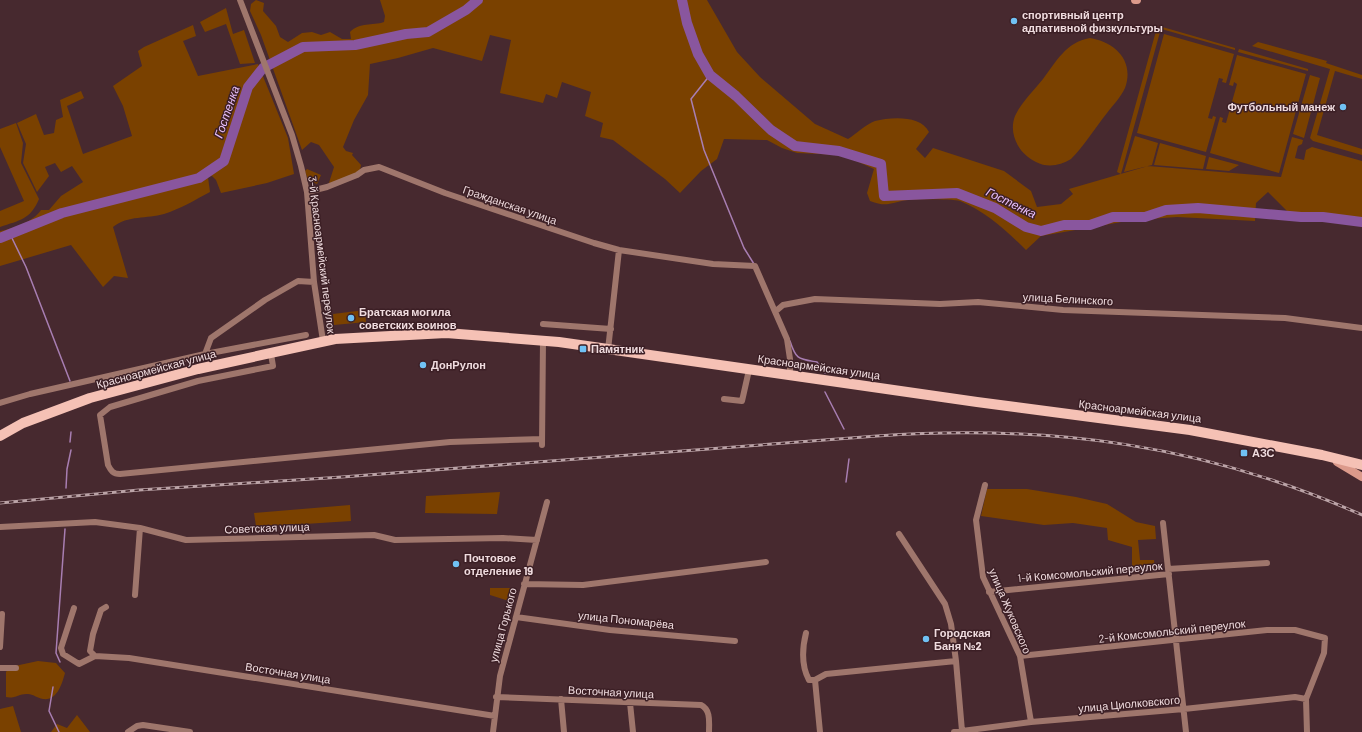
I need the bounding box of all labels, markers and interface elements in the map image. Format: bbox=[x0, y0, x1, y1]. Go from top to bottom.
place label: спортивный центр адпативной физкультуры bbox=[1022, 8, 1163, 34]
marker: спортивный центр адпативной физкультуры bbox=[1009, 16, 1019, 26]
water label: Гостенка bbox=[211, 83, 242, 140]
place label: Футбольный манеж bbox=[1227, 100, 1335, 113]
marker: Футбольный манеж bbox=[1338, 102, 1348, 112]
street label: 3-й Красноармейский переулок bbox=[306, 176, 339, 335]
street label: Гражданская улица bbox=[461, 182, 560, 227]
water label: Гостенка bbox=[984, 184, 1039, 220]
street label: улица Белинского bbox=[1022, 290, 1114, 307]
place label: Братская могила советских воинов bbox=[359, 305, 457, 331]
marker: Братская могила советских воинов bbox=[346, 313, 356, 323]
place label: Памятник bbox=[591, 342, 644, 355]
marker: Памятник bbox=[578, 344, 588, 354]
street label: Красноармейская улица bbox=[95, 346, 218, 391]
street label: Красноармейская улица bbox=[757, 351, 882, 382]
place label: ДонРулон bbox=[431, 358, 486, 371]
marker: ДонРулон bbox=[418, 360, 428, 370]
street label: Красноармейская улица bbox=[1078, 397, 1203, 425]
place label: АЗС bbox=[1252, 446, 1275, 459]
marker: АЗС bbox=[1239, 448, 1249, 458]
street label: Советская улица bbox=[224, 519, 311, 535]
place label: Почтовое отделение 19 bbox=[464, 551, 533, 577]
marker: Почтовое отделение 19 bbox=[451, 559, 461, 569]
street label: 1-й Комсомольский переулок bbox=[1017, 559, 1163, 584]
street label: улица Жуковского bbox=[987, 566, 1034, 655]
street label: улица Горького bbox=[486, 586, 519, 664]
street label: улица Пономарёва bbox=[577, 608, 676, 631]
street label: 2-й Комсомольский переулок bbox=[1098, 616, 1246, 645]
place label: Городская Баня №2 bbox=[934, 626, 991, 652]
marker: Городская Баня №2 bbox=[921, 634, 931, 644]
street label: Восточная улица bbox=[245, 659, 332, 686]
street label: Восточная улица bbox=[568, 683, 655, 700]
street label: улица Циолковского bbox=[1077, 693, 1180, 714]

